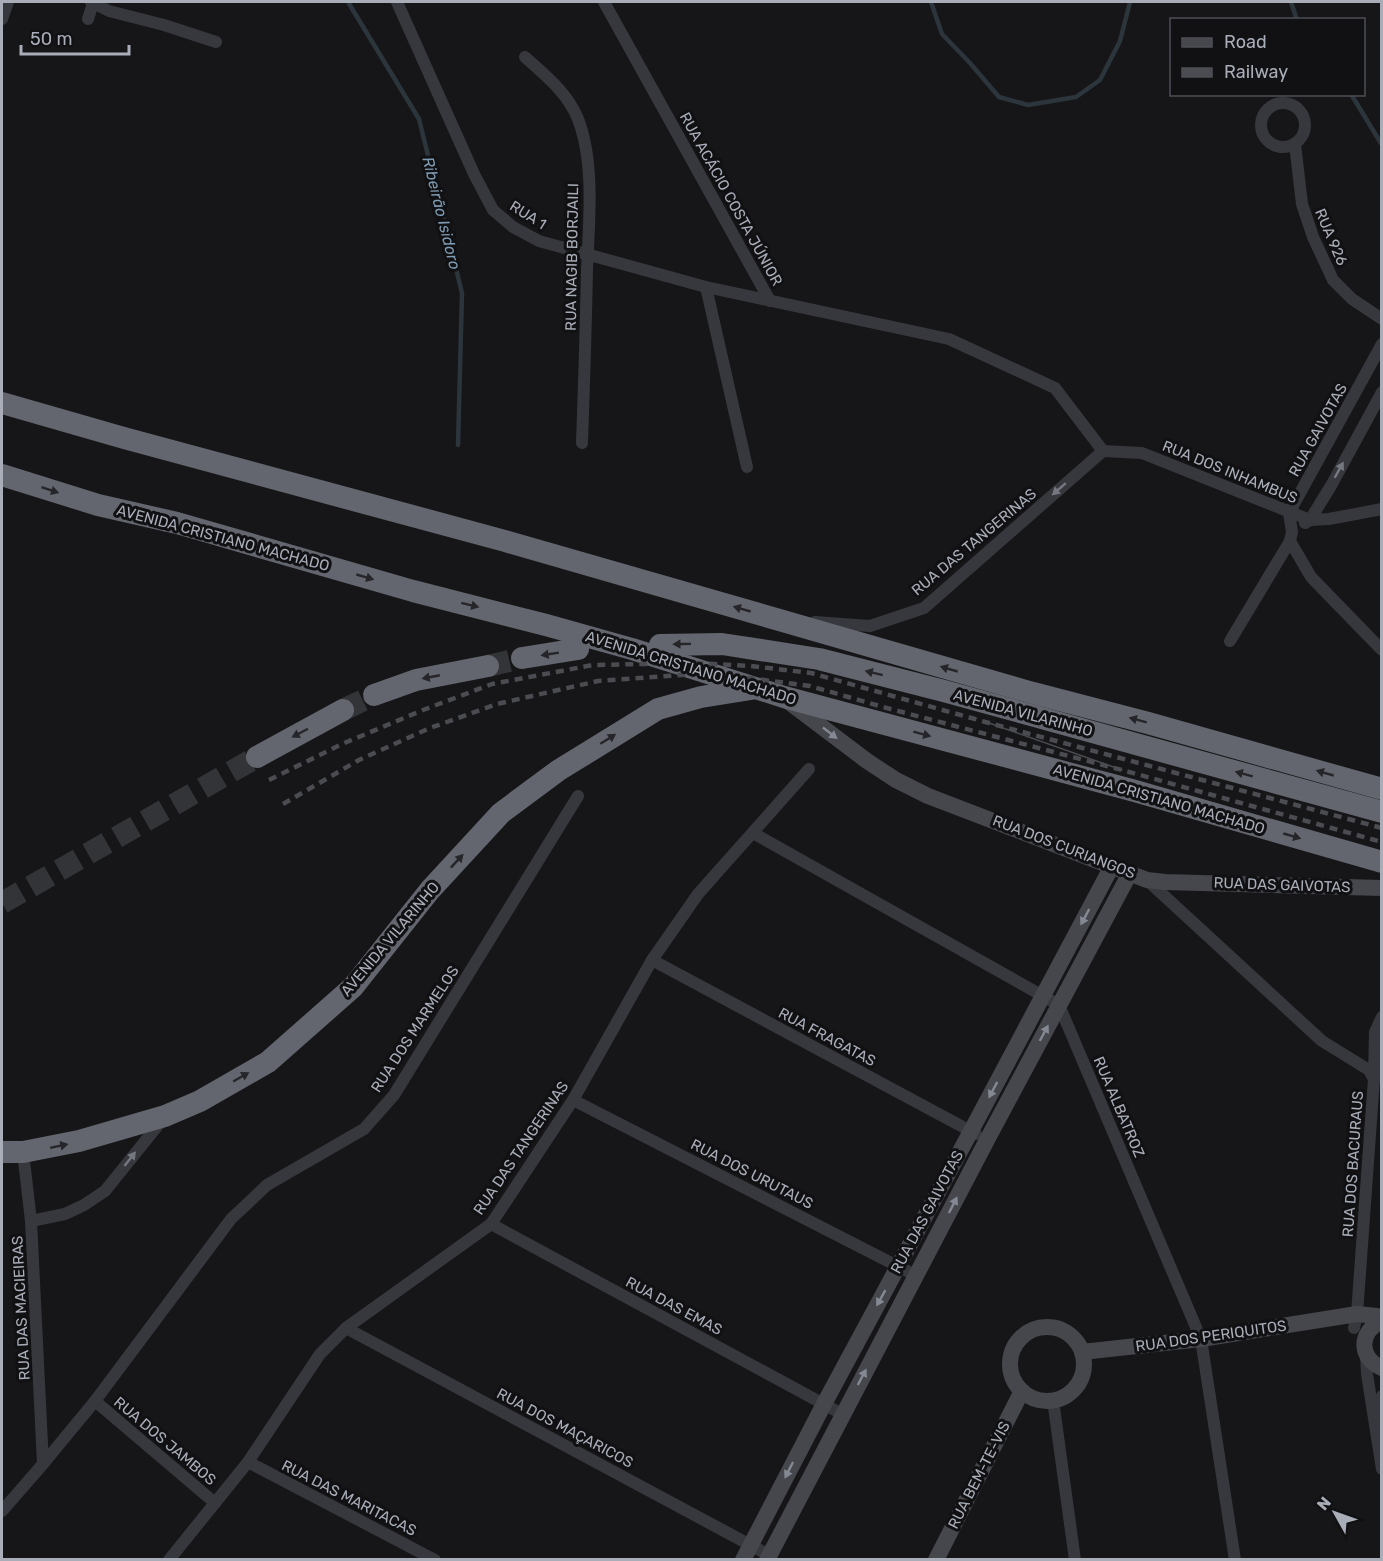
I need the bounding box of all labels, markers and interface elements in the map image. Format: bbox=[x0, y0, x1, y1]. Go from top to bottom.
scale bar bbox=[21, 18, 129, 56]
legend bbox=[1170, 18, 1365, 96]
text: 50 m bbox=[30, 28, 73, 50]
text: Road bbox=[1224, 31, 1267, 53]
text: Railway bbox=[1224, 61, 1288, 83]
street label: RUA ACÁCIO COSTA JÚNIOR bbox=[676, 109, 786, 289]
water label: Ribeirão Isidoro bbox=[418, 155, 465, 272]
street label: RUA NAGIB BORJAILI bbox=[562, 183, 582, 331]
street label: RUA 1 bbox=[506, 197, 550, 233]
street label: RUA 926 bbox=[1311, 206, 1351, 268]
street label: RUA GAIVOTAS bbox=[1285, 380, 1351, 480]
street label: RUA DOS INHAMBUS bbox=[1160, 437, 1300, 507]
one-way arrow bbox=[1334, 461, 1344, 478]
one-way arrow bbox=[1052, 482, 1067, 495]
street label: RUA DAS TANGERINAS bbox=[908, 485, 1040, 599]
one-way arrow bbox=[41, 486, 59, 495]
street label: AVENIDA CRISTIANO MACHADO bbox=[115, 501, 331, 575]
one-way arrow bbox=[356, 573, 374, 582]
one-way arrow bbox=[460, 601, 479, 611]
one-way arrow bbox=[733, 604, 751, 613]
street label: AVENIDA CRISTIANO MACHADO bbox=[583, 627, 799, 709]
one-way arrow bbox=[672, 640, 691, 649]
one-way arrow bbox=[540, 649, 559, 658]
one-way arrow bbox=[940, 664, 958, 673]
one-way arrow bbox=[865, 668, 883, 677]
one-way arrow bbox=[421, 673, 440, 682]
street label: AVENIDA VILARINHO bbox=[951, 686, 1095, 740]
one-way arrow bbox=[1128, 715, 1147, 725]
one-way arrow bbox=[823, 727, 838, 739]
one-way arrow bbox=[291, 728, 308, 738]
one-way arrow bbox=[912, 730, 931, 740]
one-way arrow bbox=[600, 734, 616, 745]
street label: AVENIDA CRISTIANO MACHADO bbox=[1051, 760, 1267, 838]
one-way arrow bbox=[1316, 768, 1334, 777]
one-way arrow bbox=[1235, 769, 1253, 778]
street label: RUA DOS CURIANGOS bbox=[990, 811, 1138, 883]
one-way arrow bbox=[1283, 832, 1301, 841]
one-way arrow bbox=[450, 853, 464, 868]
street label: RUA DAS GAIVOTAS bbox=[1213, 874, 1351, 896]
street label: AVENIDA VILARINHO bbox=[337, 878, 443, 1000]
one-way arrow bbox=[1080, 909, 1089, 926]
street label: RUA DOS MARMELOS bbox=[367, 962, 463, 1096]
street label: RUA FRAGATAS bbox=[775, 1004, 879, 1070]
one-way arrow bbox=[1039, 1024, 1049, 1041]
street label: RUA ALBATROZ bbox=[1090, 1054, 1148, 1160]
one-way arrow bbox=[233, 1072, 250, 1082]
street label: RUA DAS TANGERINAS bbox=[470, 1078, 572, 1218]
one-way arrow bbox=[988, 1081, 998, 1098]
street label: RUA DOS BACURAUS bbox=[1339, 1090, 1367, 1238]
street label: RUA DOS URUTAUS bbox=[688, 1135, 816, 1213]
one-way arrow bbox=[50, 1140, 69, 1150]
street label: RUA DAS GAIVOTAS bbox=[887, 1147, 967, 1277]
one-way arrow bbox=[124, 1151, 137, 1167]
one-way arrow bbox=[948, 1196, 958, 1214]
street label: RUA DAS MACIEIRAS bbox=[8, 1235, 34, 1381]
street label: RUA DAS EMAS bbox=[623, 1273, 725, 1339]
one-way arrow bbox=[876, 1290, 886, 1307]
street label: RUA DOS PERIQUITOS bbox=[1134, 1316, 1288, 1356]
one-way arrow bbox=[857, 1369, 867, 1386]
street label: RUA DOS MAÇARICOS bbox=[494, 1384, 636, 1472]
street label: RUA DOS JAMBOS bbox=[110, 1393, 220, 1489]
street label: RUA BEM-TE-VIS bbox=[944, 1418, 1014, 1532]
street label: RUA DAS MARITACAS bbox=[279, 1456, 419, 1540]
one-way arrow bbox=[785, 1462, 794, 1479]
north arrow bbox=[1305, 1483, 1365, 1543]
text: N bbox=[1313, 1493, 1335, 1514]

